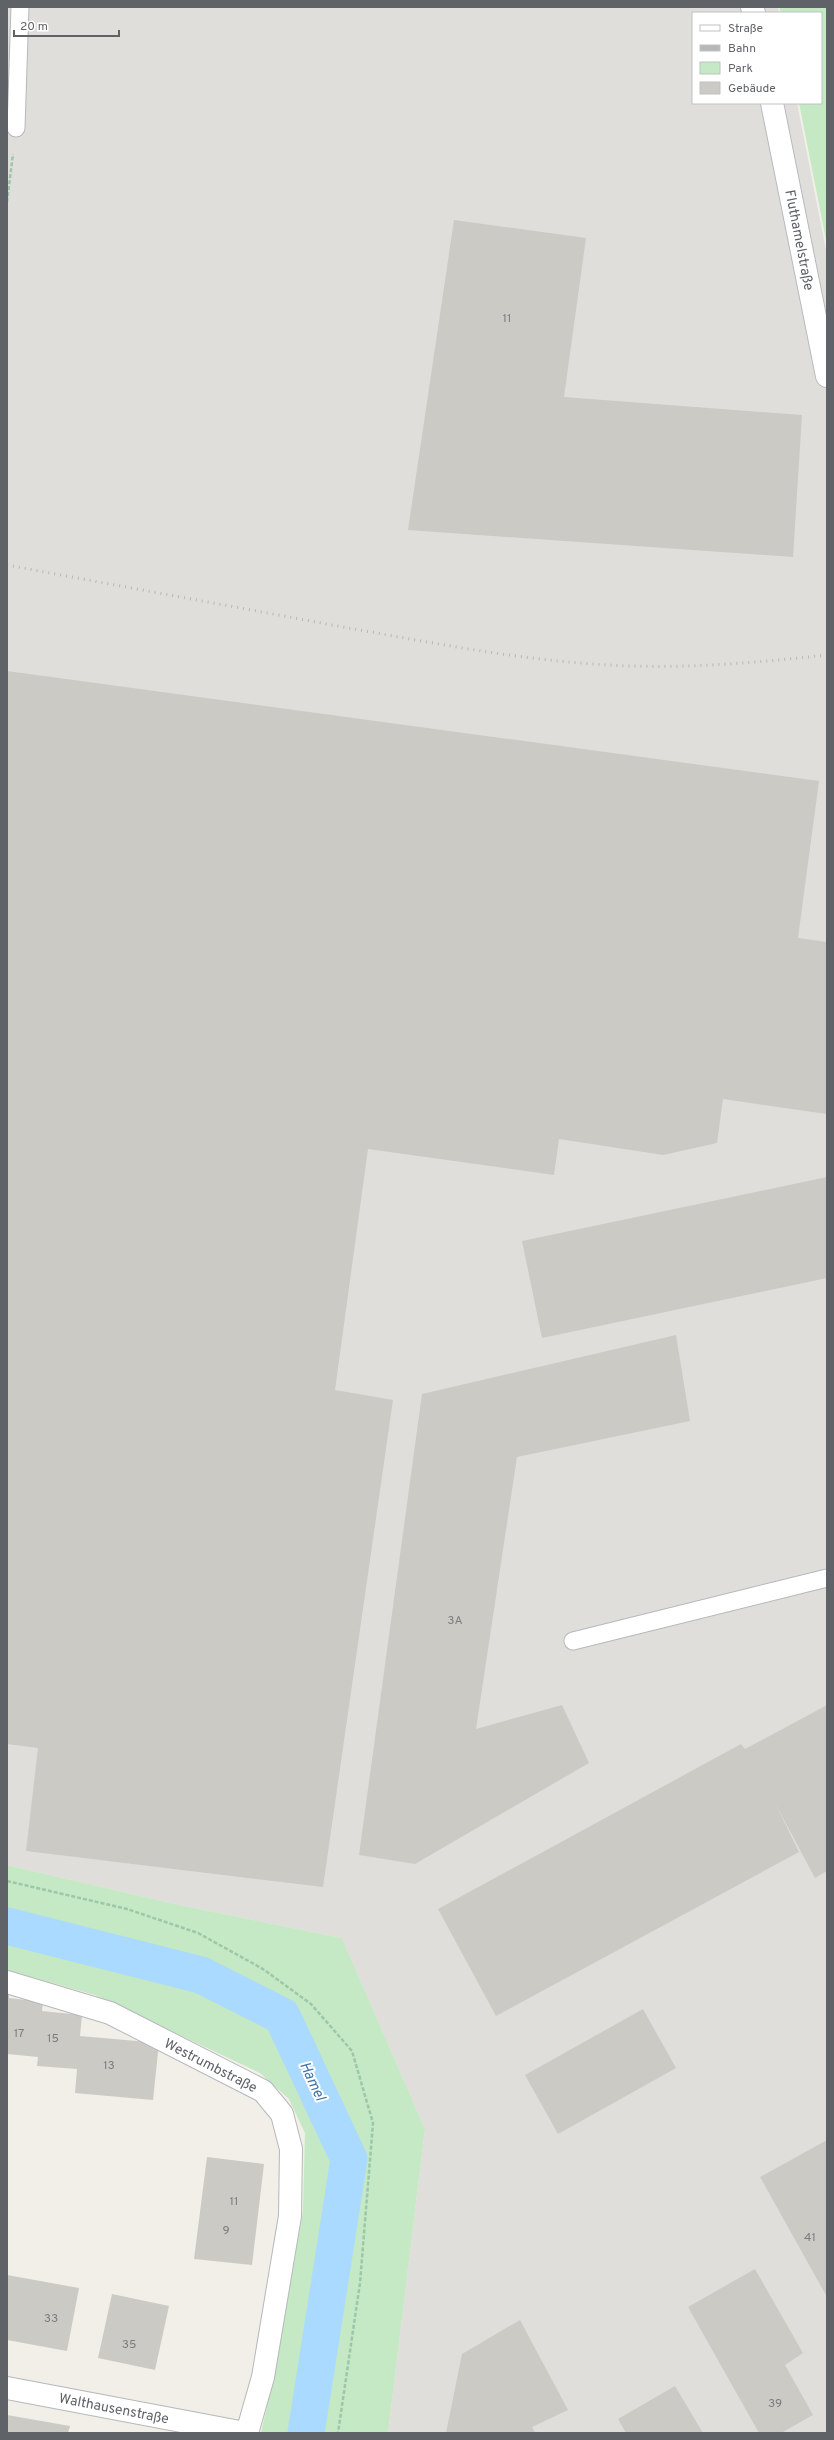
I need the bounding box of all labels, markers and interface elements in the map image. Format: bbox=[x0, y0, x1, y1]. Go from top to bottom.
scale bar bbox=[14, 12, 119, 38]
legend bbox=[692, 12, 822, 104]
text: 20 m bbox=[20, 19, 48, 35]
text: Straße bbox=[728, 21, 763, 37]
text: Bahn bbox=[728, 41, 756, 57]
text: Park bbox=[728, 61, 753, 77]
text: Gebäude bbox=[728, 81, 776, 97]
street label: Fluthamelstraße bbox=[780, 189, 817, 292]
house number: 11 bbox=[503, 311, 511, 327]
house number: 3A bbox=[447, 1613, 463, 1629]
house number: 17 bbox=[14, 2026, 24, 2042]
house number: 15 bbox=[47, 2031, 59, 2047]
street label: Westrumbstraße bbox=[161, 2036, 260, 2097]
house number: 13 bbox=[103, 2058, 115, 2074]
water label: Hamel bbox=[294, 2059, 329, 2105]
house number: 11 bbox=[230, 2194, 238, 2210]
house number: 9 bbox=[222, 2223, 230, 2239]
house number: 41 bbox=[804, 2230, 816, 2246]
house number: 33 bbox=[44, 2311, 58, 2327]
house number: 35 bbox=[122, 2337, 136, 2353]
street label: Walthausenstraße bbox=[57, 2390, 170, 2428]
house number: 39 bbox=[768, 2396, 782, 2412]

